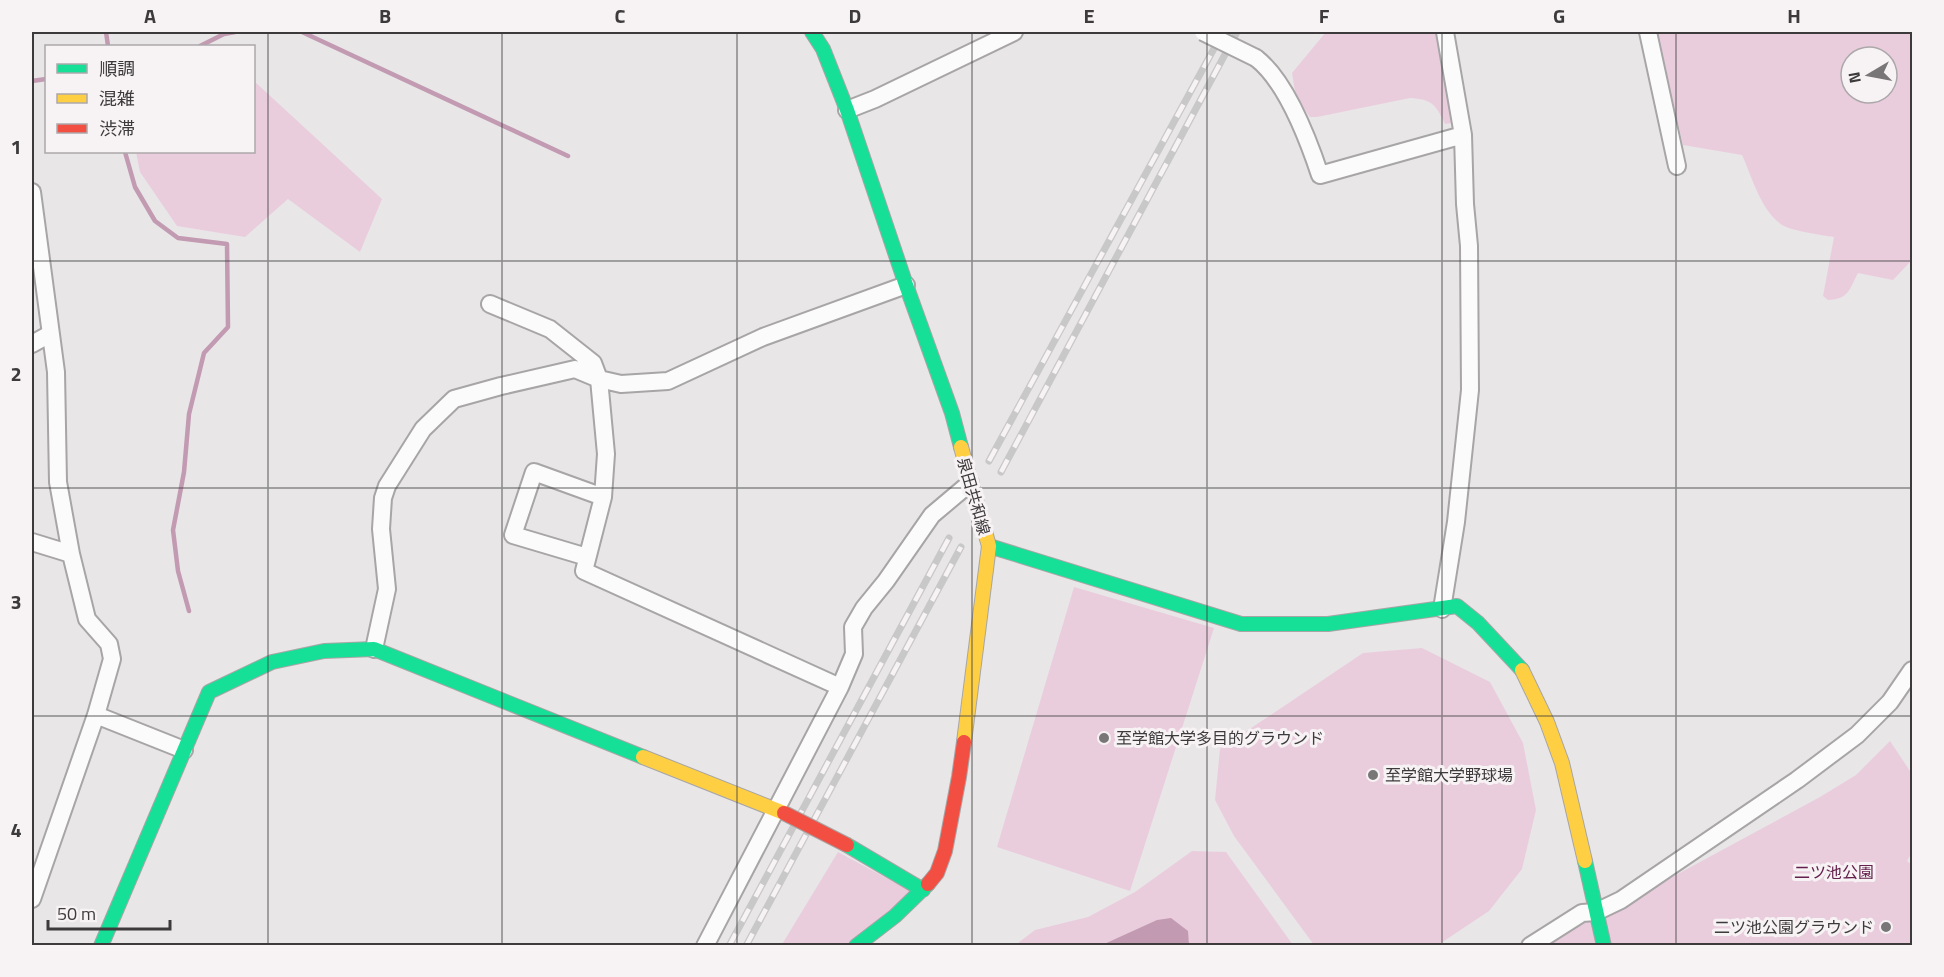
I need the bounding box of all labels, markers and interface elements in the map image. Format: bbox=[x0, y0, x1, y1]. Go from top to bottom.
text: A bbox=[144, 0, 156, 31]
text: B bbox=[379, 0, 391, 31]
text: C bbox=[615, 0, 626, 31]
text: D bbox=[849, 0, 861, 31]
text: E bbox=[1083, 0, 1095, 31]
text: F bbox=[1319, 0, 1330, 31]
text: G bbox=[1553, 0, 1565, 31]
text: H bbox=[1787, 0, 1801, 31]
legend bbox=[45, 45, 255, 153]
north arrow bbox=[1839, 45, 1899, 105]
text: 順調 bbox=[99, 55, 135, 82]
text: N bbox=[1841, 70, 1867, 85]
text: 混雑 bbox=[99, 85, 135, 112]
text: 渋滞 bbox=[99, 115, 135, 142]
text: 1 bbox=[10, 131, 22, 162]
text: 2 bbox=[10, 358, 22, 389]
street label: 泉田共和線 bbox=[951, 454, 997, 538]
text: 3 bbox=[10, 586, 22, 617]
place label: 至学館大学多目的グラウンド bbox=[1116, 726, 1324, 750]
marker: 至学館大学多目的グラウンド bbox=[1097, 731, 1111, 745]
place label: 至学館大学野球場 bbox=[1385, 763, 1513, 787]
marker: 至学館大学野球場 bbox=[1366, 768, 1380, 782]
text: 4 bbox=[10, 814, 22, 845]
park label: 二ツ池公園 bbox=[1794, 860, 1874, 884]
scale bar bbox=[48, 893, 170, 931]
text: 50 m bbox=[57, 900, 96, 927]
place label: 二ツ池公園グラウンド bbox=[1714, 915, 1874, 939]
marker: 二ツ池公園グラウンド bbox=[1879, 920, 1893, 934]

